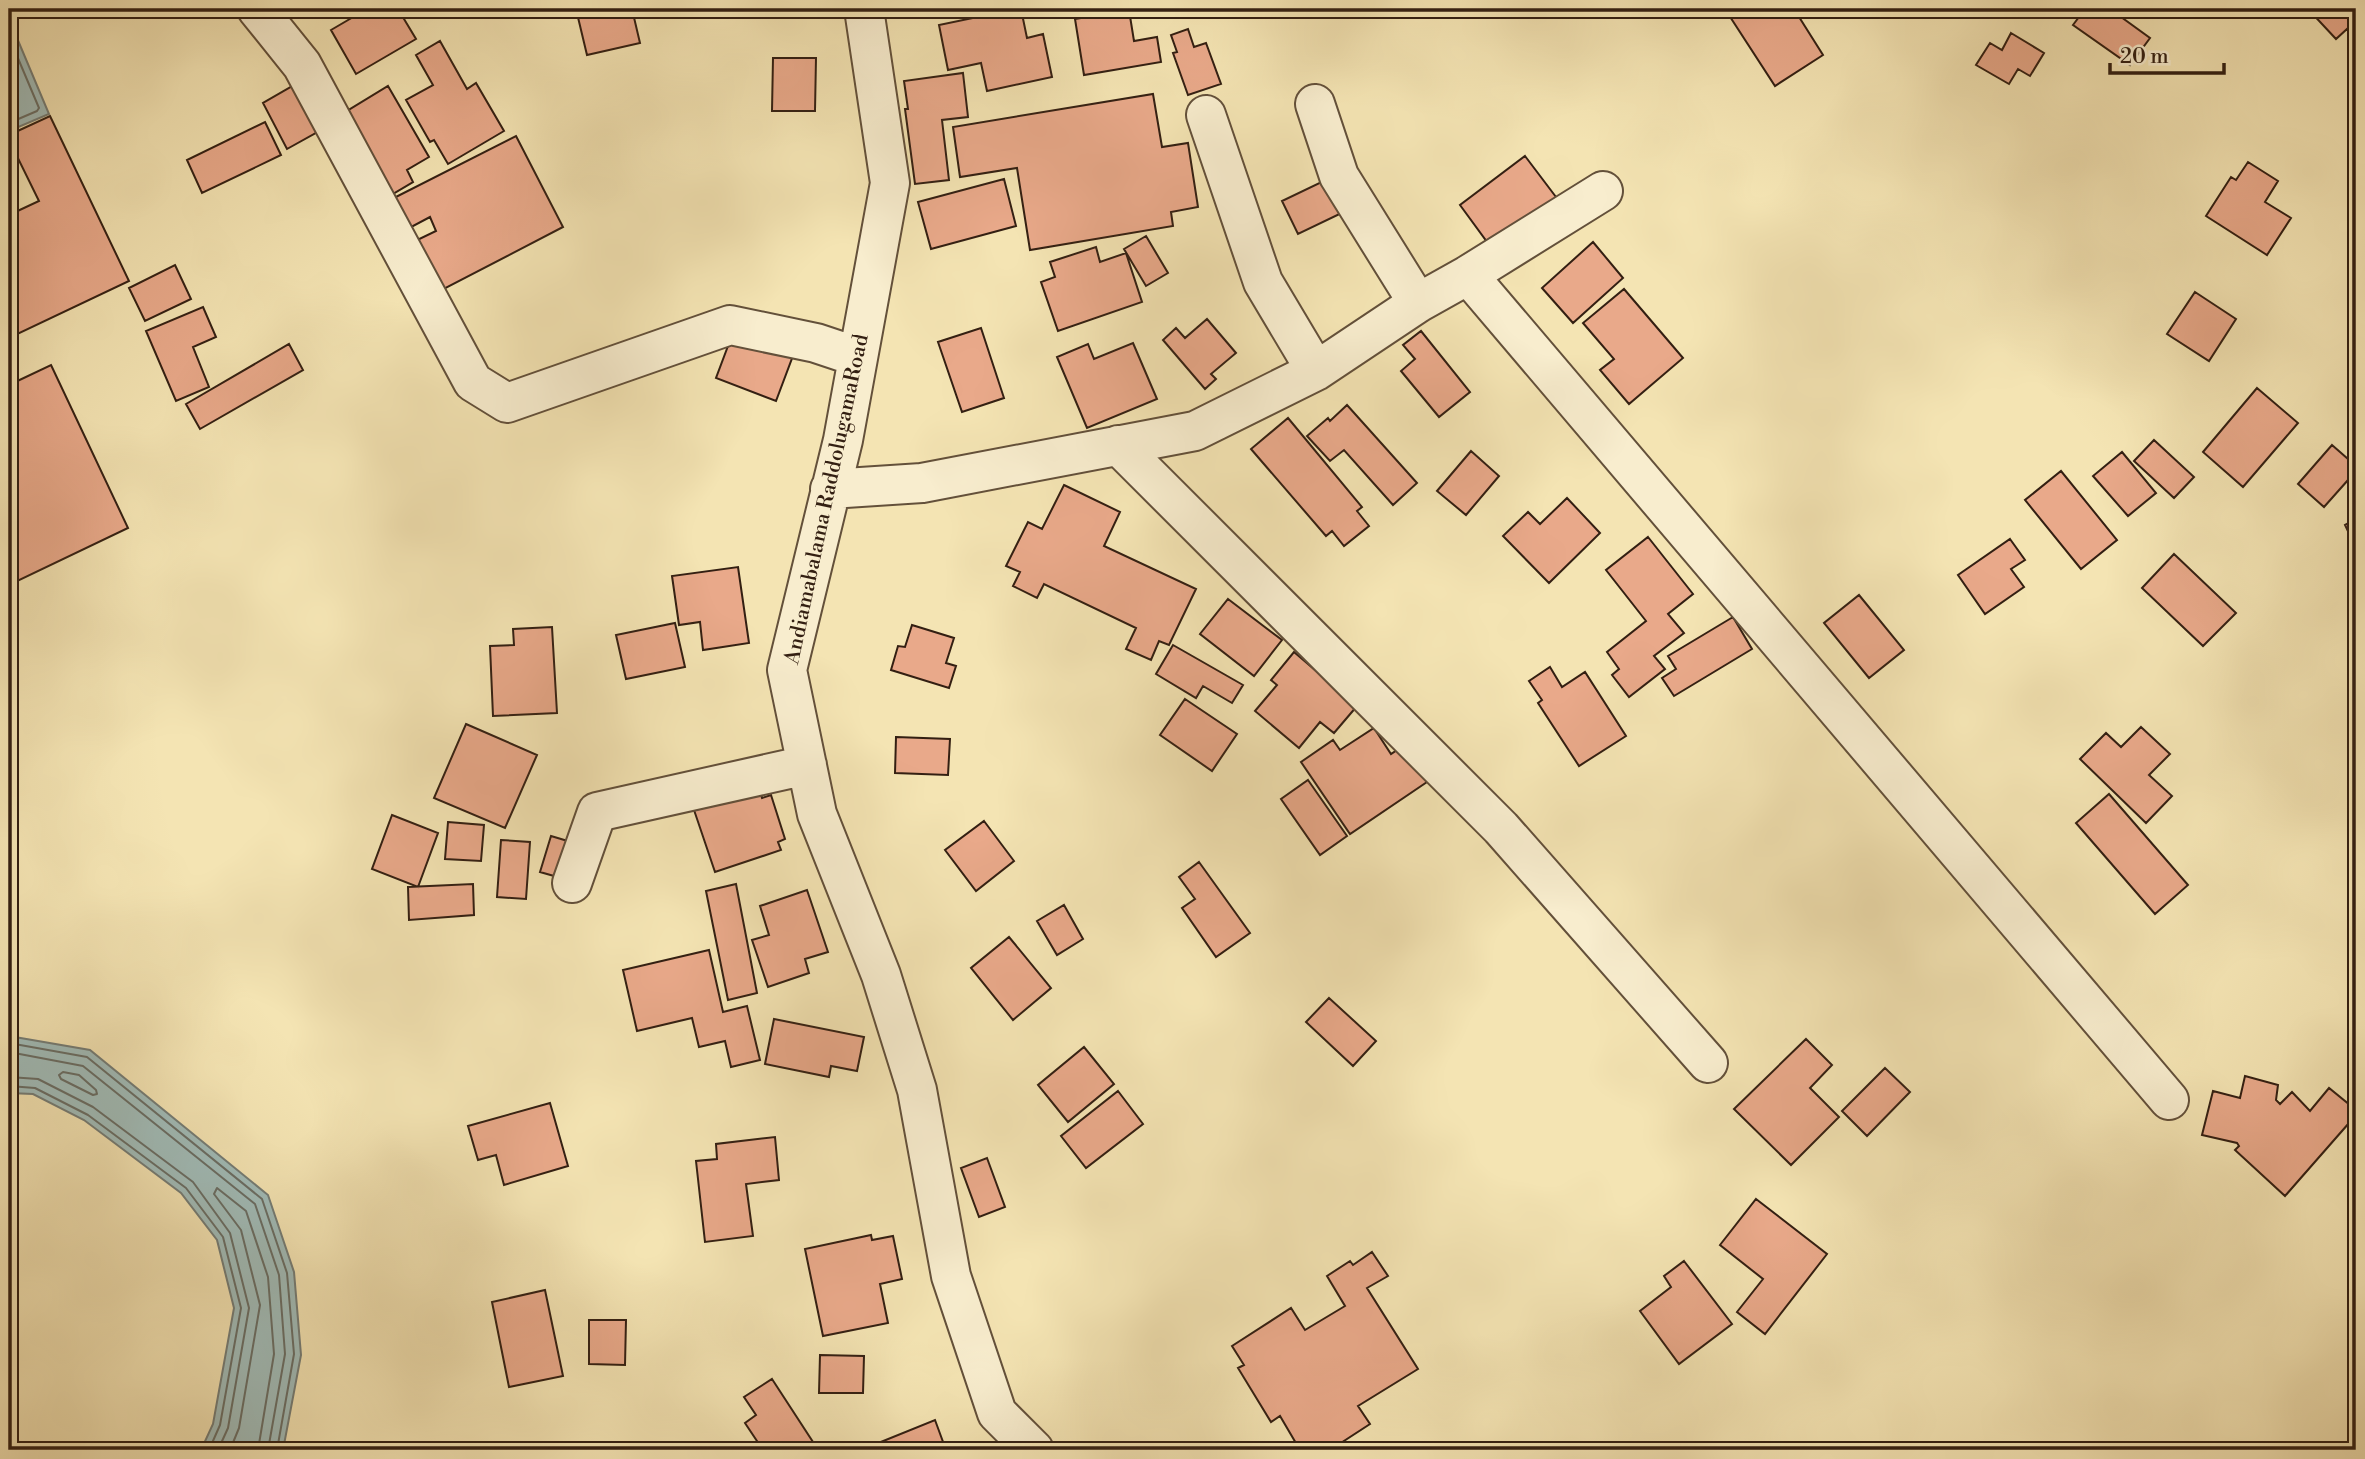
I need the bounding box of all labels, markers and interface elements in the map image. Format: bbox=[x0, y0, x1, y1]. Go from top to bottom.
scale bar bbox=[2110, 32, 2223, 76]
text: 20 m bbox=[2120, 44, 2169, 70]
street label: Andiamabalama RaddolugamaRoad bbox=[779, 332, 875, 668]

